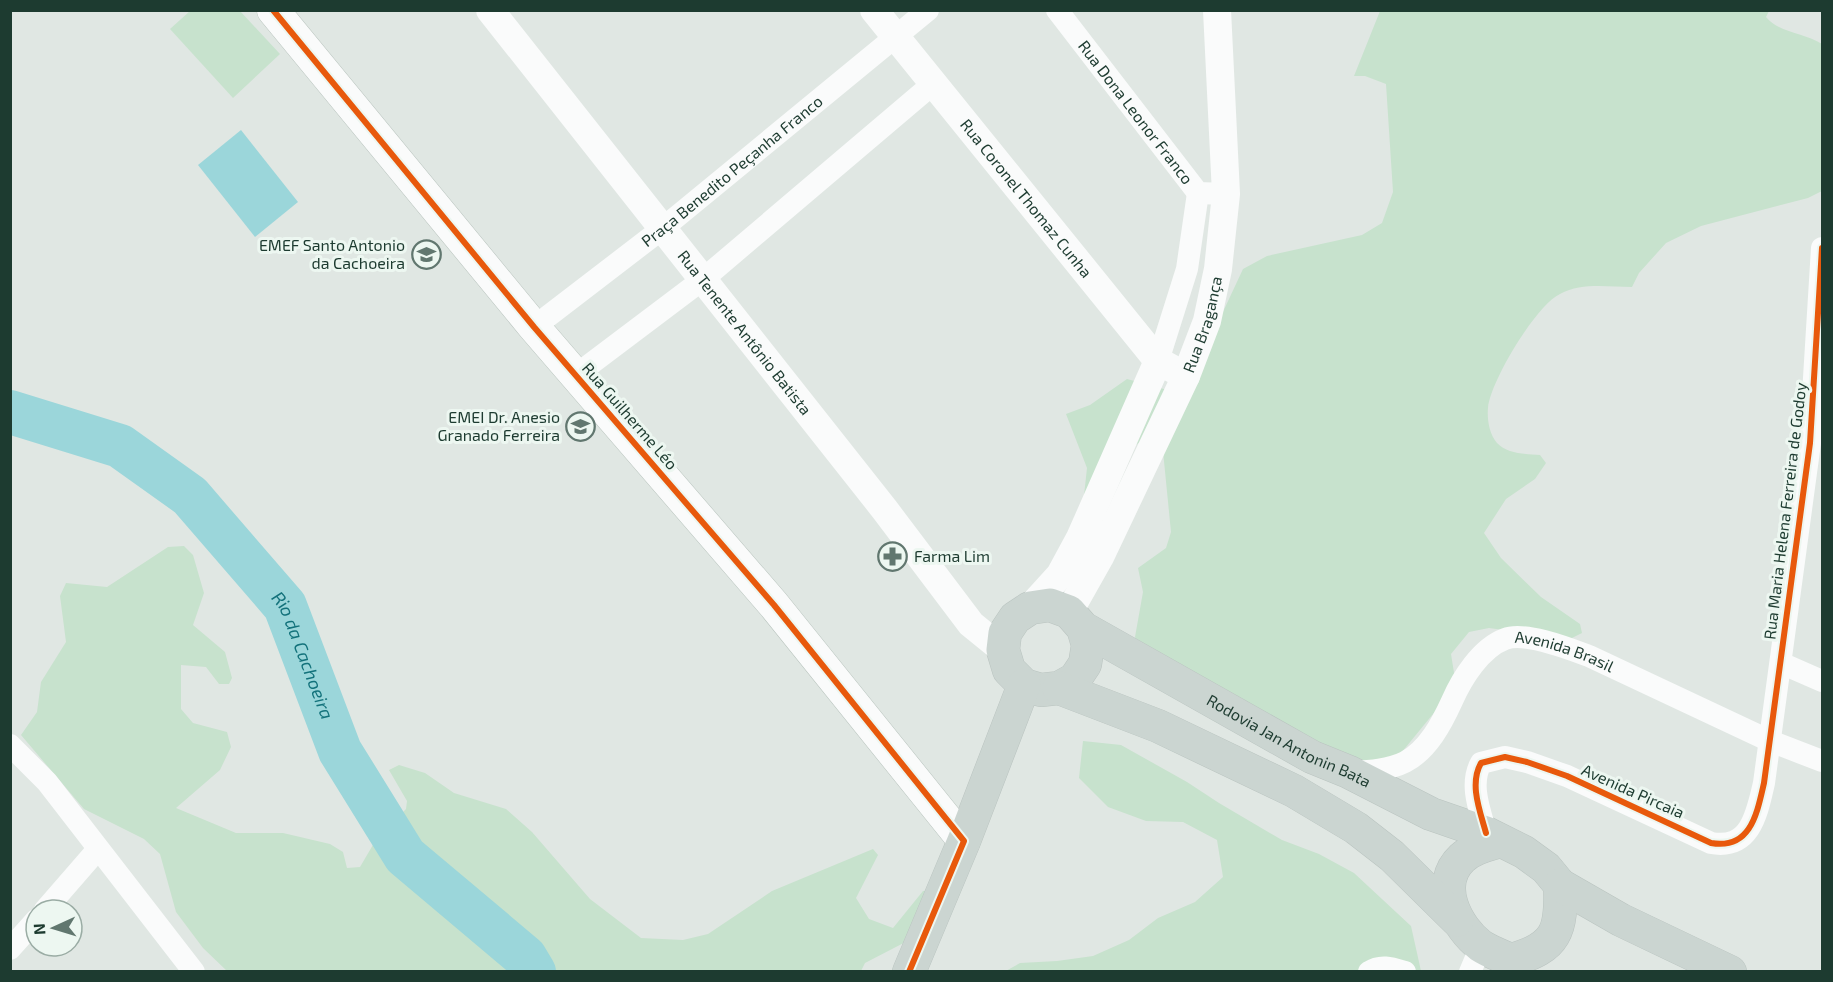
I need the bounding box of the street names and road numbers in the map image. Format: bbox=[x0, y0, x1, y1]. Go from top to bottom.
street label: Rua Dona Leonor Franco bbox=[1075, 36, 1197, 188]
street label: Praça Benedito Peçanha Franco bbox=[637, 91, 826, 250]
street label: Rua Coronel Thomaz Cunha bbox=[957, 115, 1096, 281]
street label: Rua Tenente Antônio Batista bbox=[674, 246, 816, 418]
street label: Rua Bragança bbox=[1178, 274, 1225, 375]
street label: Rua Guilherme Léo bbox=[579, 358, 682, 473]
street label: Rua Maria Helena Ferreira de Godoy bbox=[1759, 381, 1810, 641]
street label: Avenida Brasil bbox=[1514, 627, 1618, 676]
street label: Rodovia Jan Antonin Bata bbox=[1204, 690, 1374, 791]
street label: Avenida Pircaia bbox=[1579, 759, 1687, 822]

